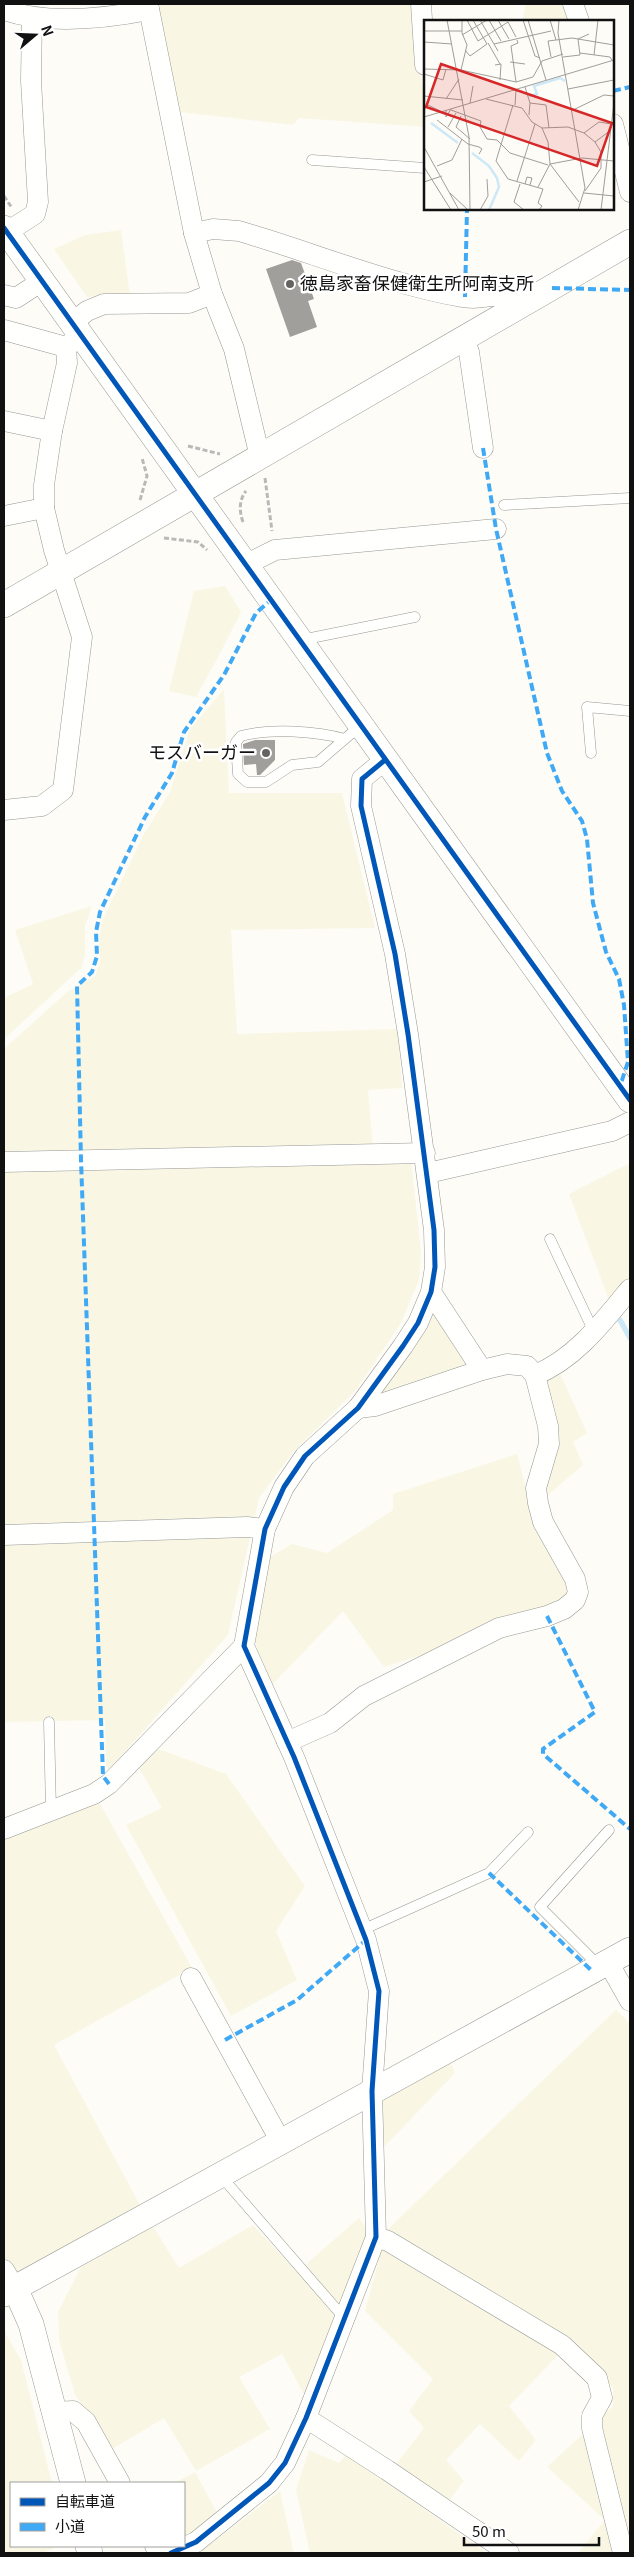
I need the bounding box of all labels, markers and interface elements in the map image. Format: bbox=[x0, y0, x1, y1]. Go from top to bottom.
north arrow bbox=[10, 10, 60, 60]
inset map bbox=[424, 20, 614, 210]
text: N bbox=[37, 22, 59, 39]
place label: 徳島家畜保健衛生所阿南支所 bbox=[300, 269, 534, 295]
marker: 徳島家畜保健衛生所阿南支所 bbox=[284, 278, 296, 290]
place label: モスバーガー bbox=[148, 738, 256, 764]
marker: モスバーガー bbox=[260, 747, 272, 759]
legend bbox=[10, 2482, 185, 2547]
text: 自転車道 bbox=[55, 2490, 115, 2511]
scale bar bbox=[464, 2514, 599, 2546]
text: 小道 bbox=[55, 2515, 85, 2536]
text: 50 m bbox=[472, 2520, 506, 2541]

